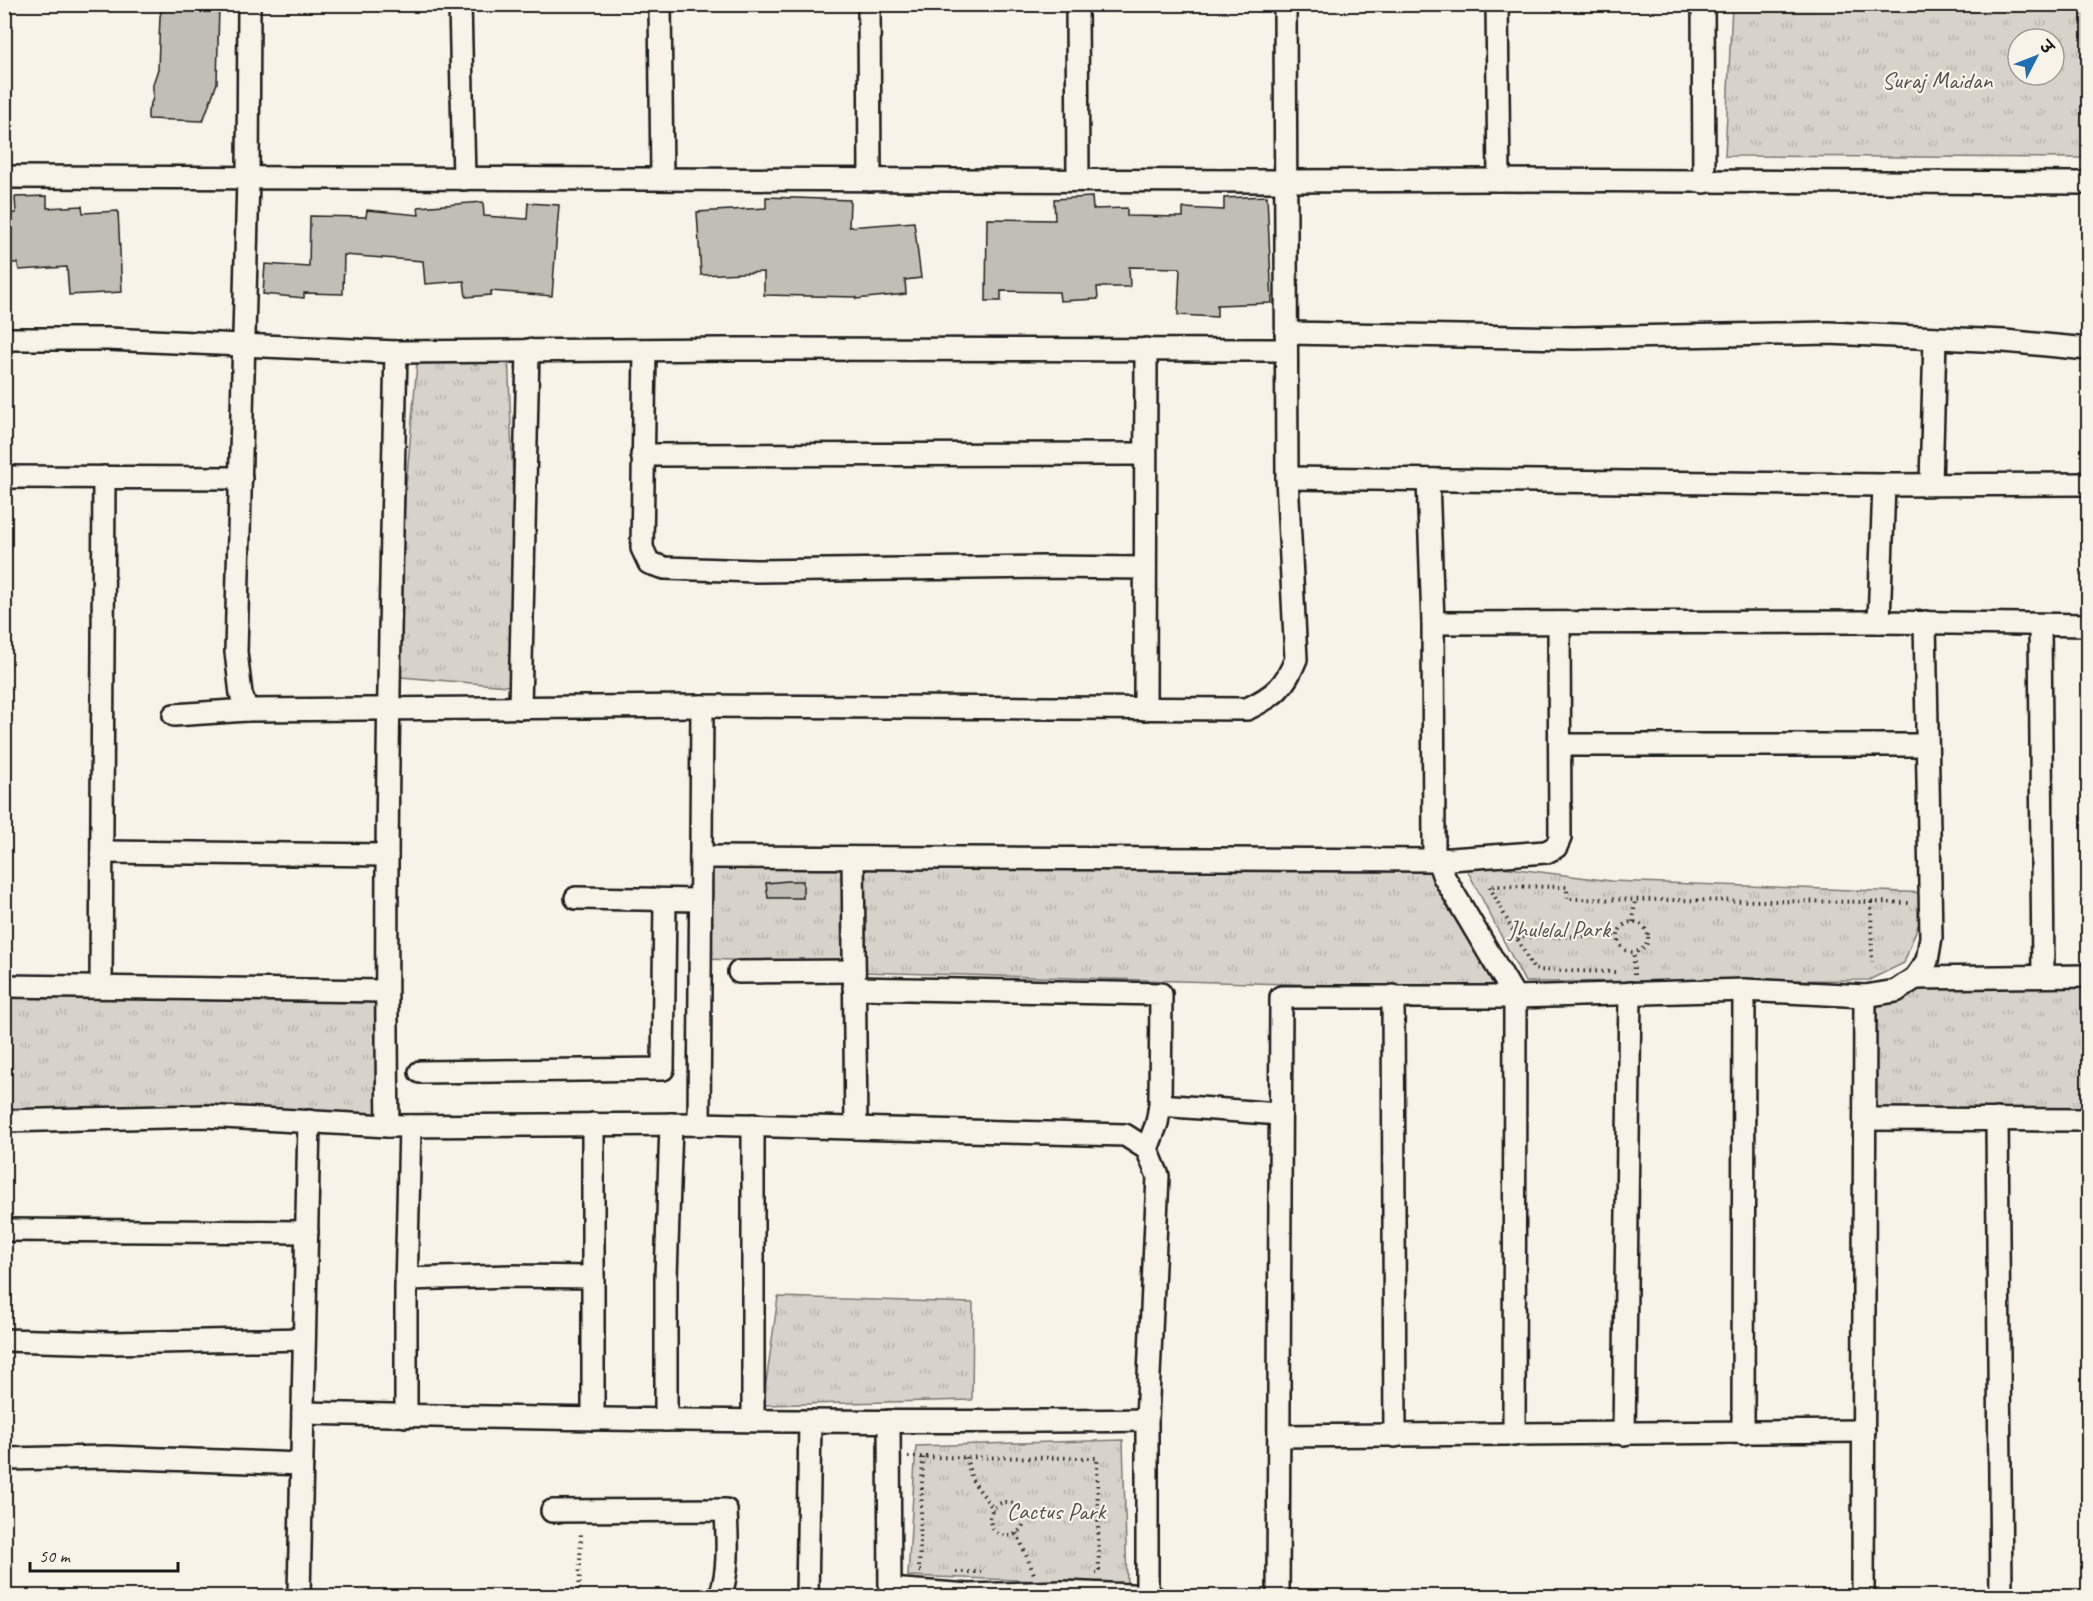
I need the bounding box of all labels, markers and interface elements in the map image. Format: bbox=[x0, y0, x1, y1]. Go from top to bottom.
north arrow bbox=[2006, 27, 2066, 87]
text: उ bbox=[2034, 35, 2058, 59]
park label: Suraj Maidan bbox=[1882, 65, 1993, 95]
park label: Jhulelal Park bbox=[1507, 914, 1612, 944]
park label: Cactus Park bbox=[1007, 1496, 1108, 1526]
scale bar bbox=[30, 1535, 178, 1573]
text: 50 m bbox=[39, 1545, 72, 1567]

